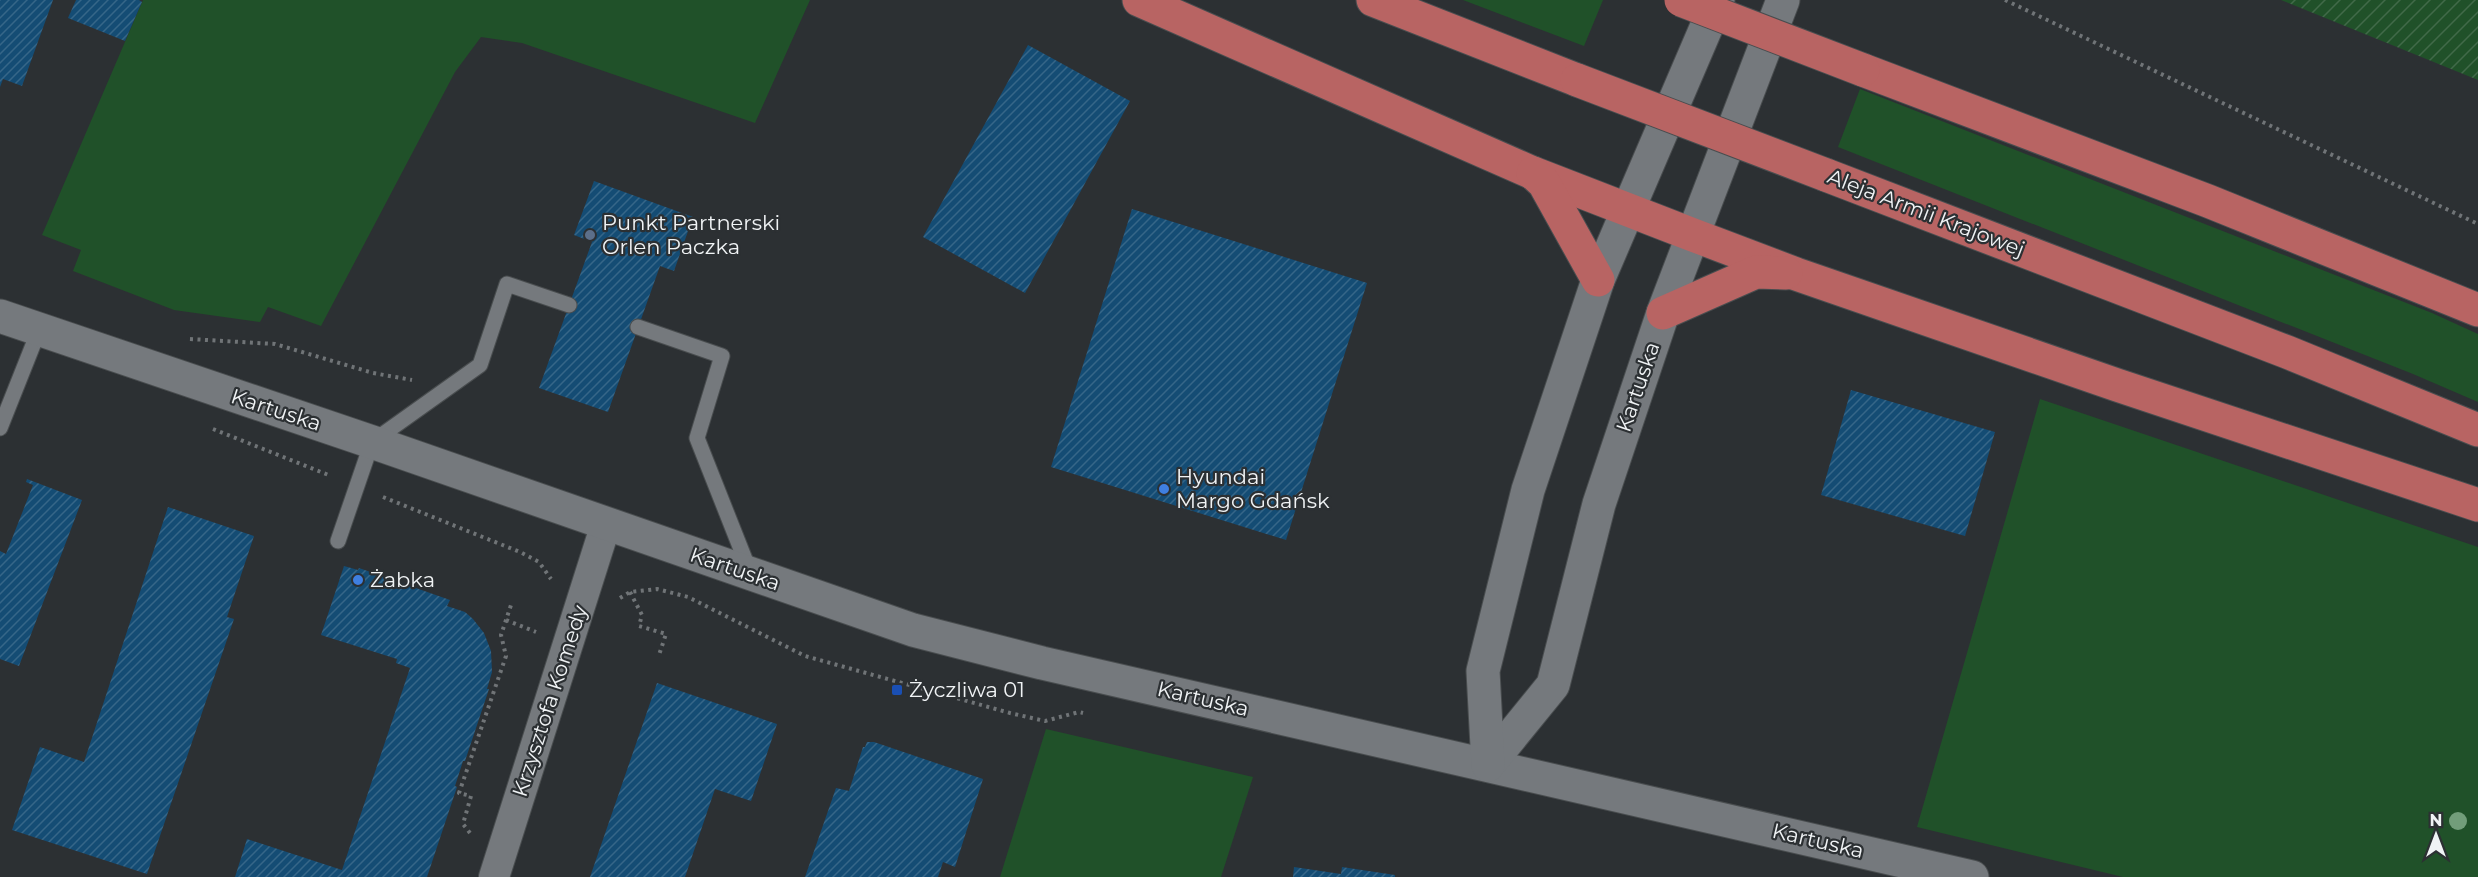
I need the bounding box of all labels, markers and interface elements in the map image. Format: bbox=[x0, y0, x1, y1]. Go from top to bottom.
street label: Aleja Armii Krajowej bbox=[1824, 163, 2028, 262]
place label: Punkt Partnerski Orlen Paczka bbox=[602, 210, 780, 259]
marker: Punkt Partnerski Orlen Paczka bbox=[583, 228, 597, 242]
street label: Kartuska bbox=[1611, 339, 1665, 435]
street label: Kartuska bbox=[228, 383, 324, 436]
place label: Hyundai Margo Gdańsk bbox=[1176, 464, 1330, 513]
marker: Hyundai Margo Gdańsk bbox=[1157, 482, 1171, 496]
street label: Kartuska bbox=[687, 542, 783, 596]
place label: Żabka bbox=[370, 567, 435, 592]
marker: Żabka bbox=[351, 573, 365, 587]
street label: Krzysztofa Komedy bbox=[507, 601, 592, 800]
street label: Kartuska bbox=[1155, 676, 1251, 721]
place label: Życzliwa 01 bbox=[909, 677, 1025, 702]
marker: Życzliwa 01 bbox=[890, 683, 904, 697]
north arrow bbox=[2406, 805, 2466, 865]
text: N bbox=[2430, 811, 2442, 830]
street label: Kartuska bbox=[1770, 818, 1866, 863]

